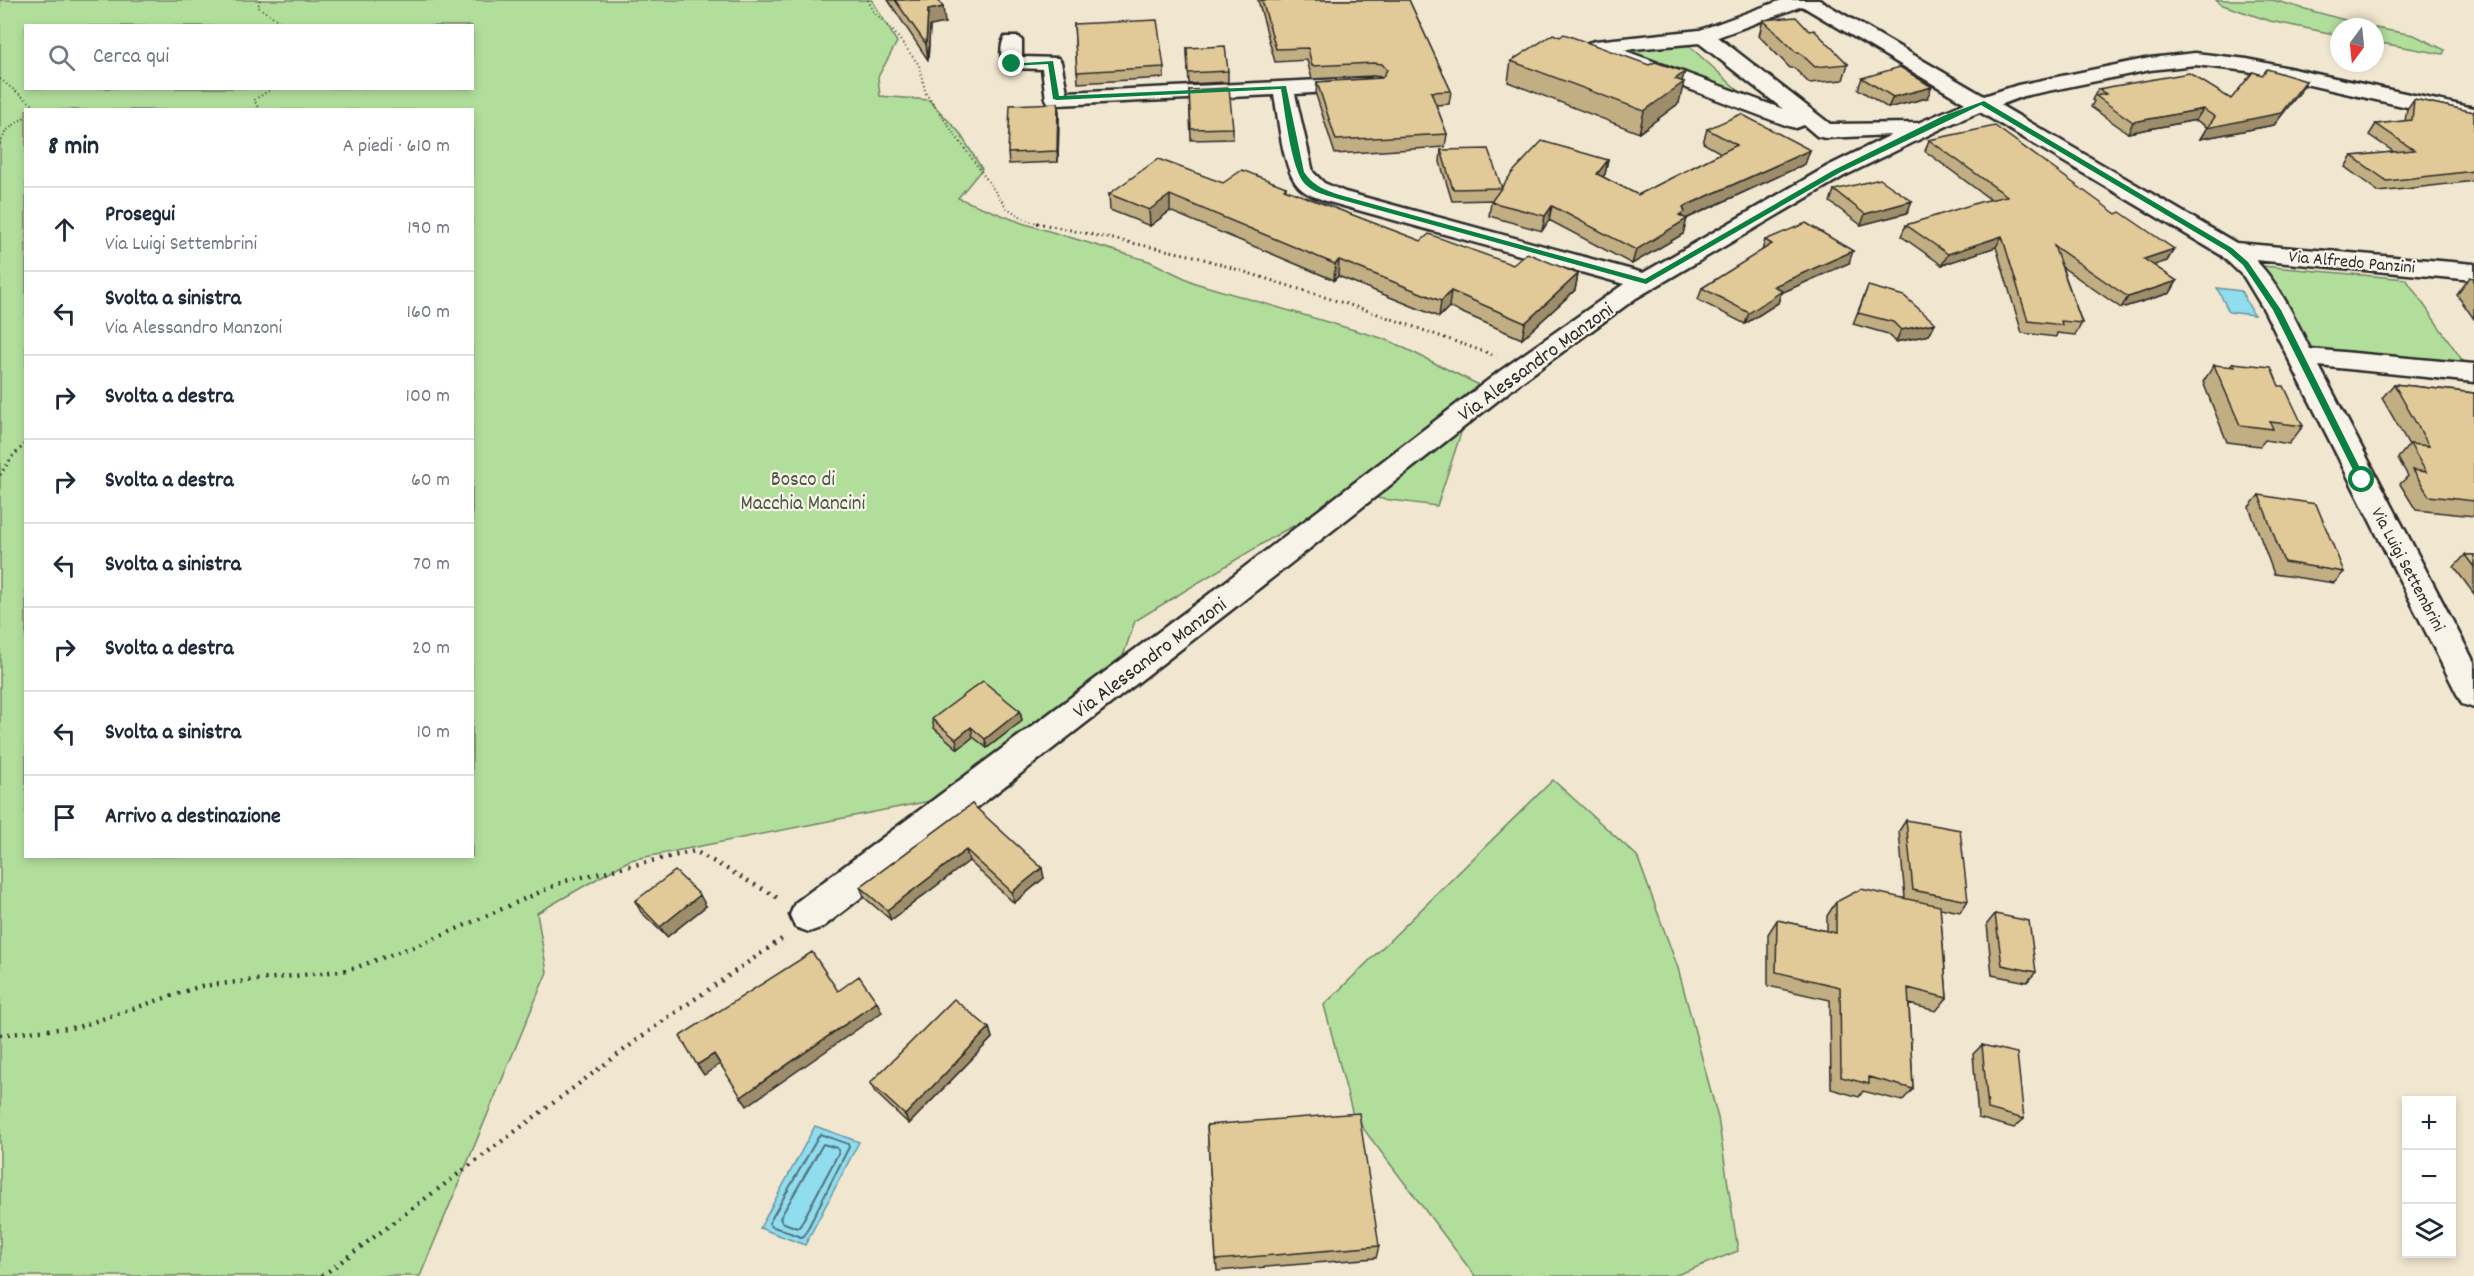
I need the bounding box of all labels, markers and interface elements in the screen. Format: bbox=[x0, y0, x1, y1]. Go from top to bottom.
north arrow bbox=[2330, 18, 2384, 72]
search box bbox=[24, 24, 474, 90]
icon: search bbox=[45, 41, 78, 74]
text: Cerca qui bbox=[93, 42, 169, 73]
route end bbox=[998, 50, 1024, 76]
text: 8 min bbox=[48, 129, 99, 166]
text: A piedi · 610 m bbox=[343, 133, 450, 161]
text: Prosegui bbox=[105, 200, 175, 231]
icon: ahead bbox=[48, 213, 81, 246]
text: 190 m bbox=[407, 215, 450, 243]
text: Via Luigi Settembrini bbox=[105, 231, 257, 259]
street label: Via Alfredo Panzini bbox=[2288, 246, 2416, 281]
text: Svolta a sinistra bbox=[105, 284, 241, 315]
icon: left bbox=[48, 297, 81, 330]
street label: Via Alessandro Manzoni bbox=[1453, 297, 1621, 430]
text: 160 m bbox=[407, 299, 450, 327]
text: Via Alessandro Manzoni bbox=[105, 315, 282, 343]
icon: right bbox=[48, 381, 81, 414]
text: Svolta a destra bbox=[105, 382, 234, 413]
text: 100 m bbox=[406, 383, 450, 411]
icon: right bbox=[48, 465, 81, 498]
text: Svolta a destra bbox=[105, 466, 234, 497]
park label: Bosco di Macchia Mancini bbox=[741, 466, 866, 520]
route start bbox=[2348, 466, 2374, 492]
text: 60 m bbox=[411, 467, 450, 495]
street label: Via Luigi Settembrini bbox=[2364, 504, 2450, 637]
icon: left bbox=[48, 549, 81, 582]
text: Svolta a sinistra bbox=[105, 550, 241, 581]
text: 70 m bbox=[413, 551, 450, 579]
street label: Via Alessandro Manzoni bbox=[1067, 591, 1234, 727]
icon: right bbox=[48, 633, 81, 666]
text: Svolta a destra bbox=[105, 634, 234, 665]
text: 20 m bbox=[412, 635, 450, 663]
icon: left bbox=[48, 717, 81, 750]
text: Svolta a sinistra bbox=[105, 718, 241, 749]
text: 10 m bbox=[416, 719, 450, 747]
icon: arrive bbox=[48, 801, 81, 834]
text: Arrivo a destinazione bbox=[105, 802, 281, 833]
map controls bbox=[2402, 1096, 2456, 1258]
button: + bbox=[2402, 1096, 2456, 1150]
button: − bbox=[2402, 1150, 2456, 1204]
button: layers bbox=[2402, 1204, 2456, 1258]

